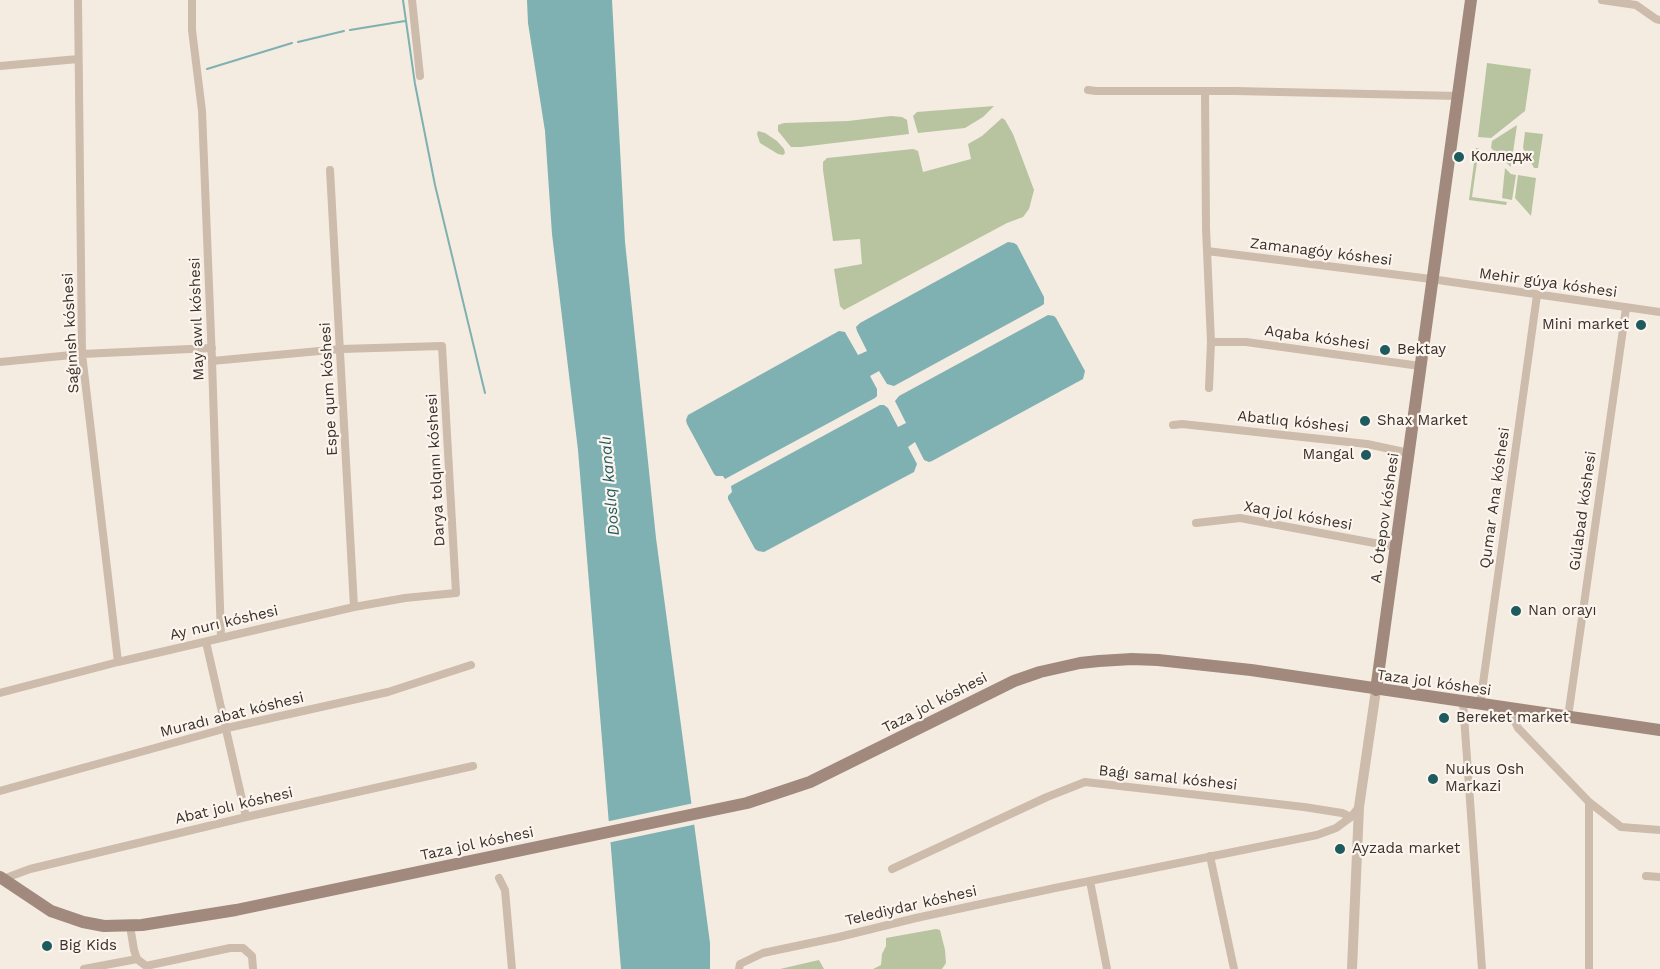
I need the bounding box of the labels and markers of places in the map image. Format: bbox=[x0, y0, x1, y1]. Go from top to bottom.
place label: Колледж bbox=[1471, 148, 1532, 166]
marker: Колледж bbox=[1452, 150, 1466, 164]
place label: Mini market bbox=[1542, 316, 1629, 334]
marker: Mini market bbox=[1634, 318, 1648, 332]
place label: Bektay bbox=[1397, 341, 1446, 359]
marker: Bektay bbox=[1378, 343, 1392, 357]
place label: Shax Market bbox=[1377, 412, 1468, 430]
marker: Shax Market bbox=[1358, 414, 1372, 428]
place label: Mangal bbox=[1302, 446, 1354, 464]
marker: Mangal bbox=[1359, 448, 1373, 462]
place label: Nan orayı bbox=[1528, 602, 1597, 620]
marker: Nan orayı bbox=[1509, 604, 1523, 618]
place label: Bereket market bbox=[1456, 709, 1569, 727]
marker: Bereket market bbox=[1437, 711, 1451, 725]
place label: Nukus Osh Markazi bbox=[1445, 761, 1524, 796]
marker: Nukus Osh Markazi bbox=[1426, 772, 1440, 786]
place label: Ayzada market bbox=[1352, 840, 1460, 858]
marker: Ayzada market bbox=[1333, 842, 1347, 856]
place label: Big Kids bbox=[59, 937, 117, 955]
marker: Big Kids bbox=[40, 939, 54, 953]

